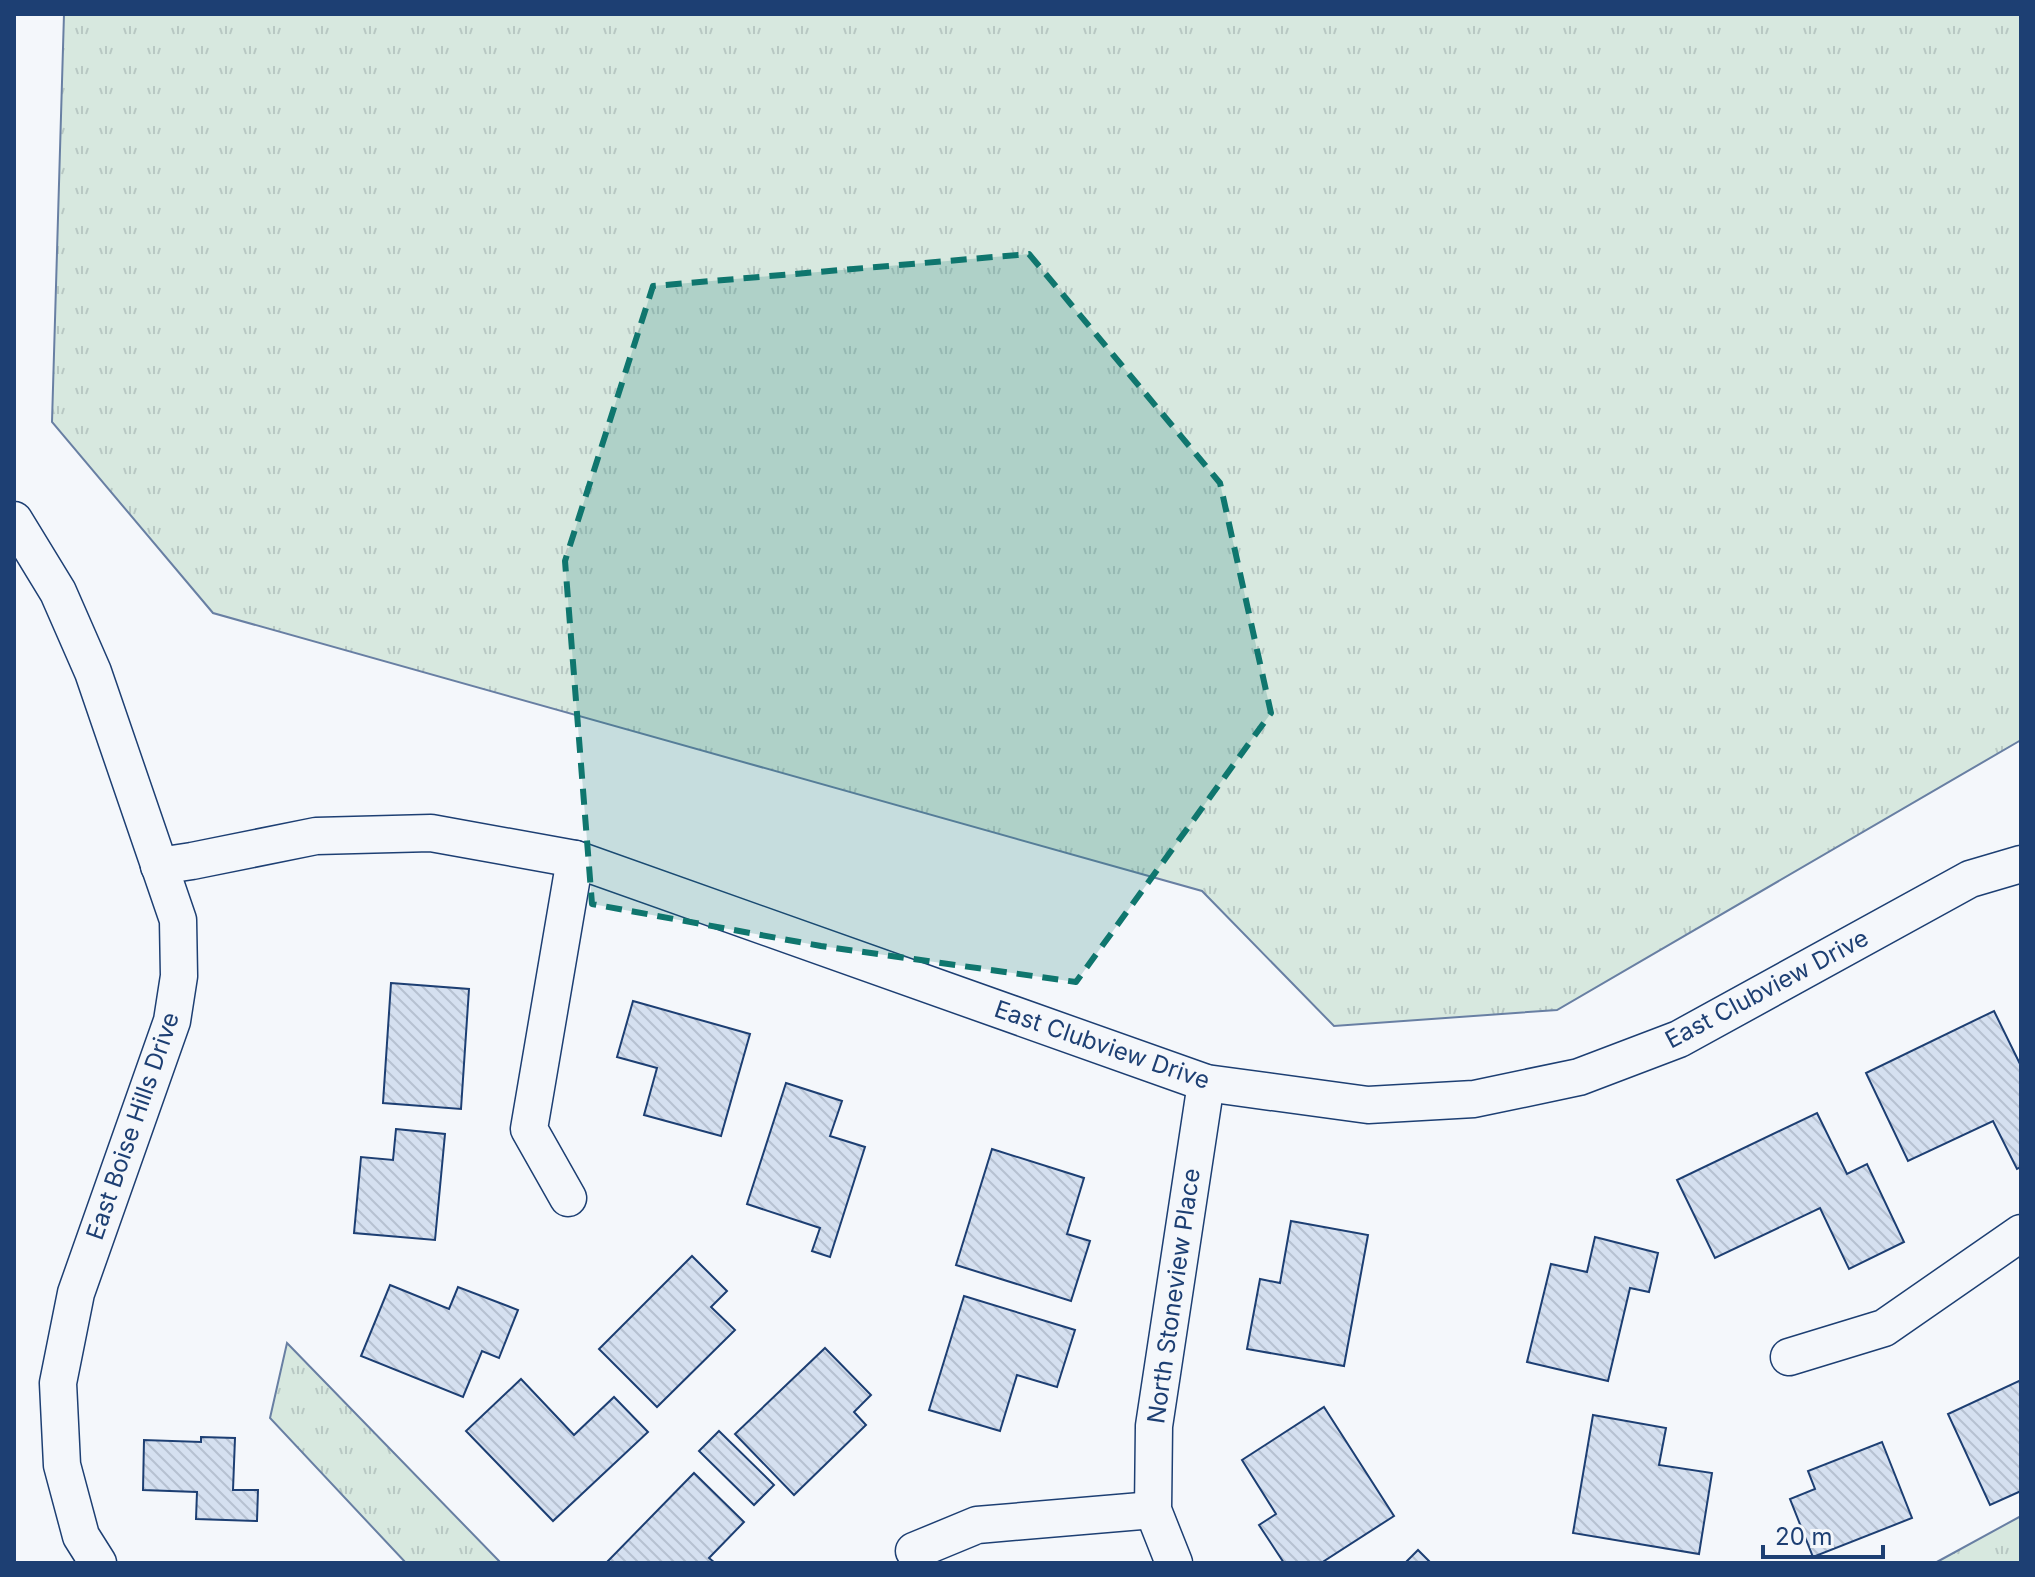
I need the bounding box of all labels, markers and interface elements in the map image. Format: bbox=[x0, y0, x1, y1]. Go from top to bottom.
street label: East Clubview Drive bbox=[1660, 923, 1873, 1054]
street label: East Clubview Drive bbox=[991, 994, 1214, 1095]
street label: East Boise Hills Drive bbox=[80, 1008, 185, 1243]
street label: North Stoneview Place bbox=[1141, 1166, 1206, 1425]
scale bar bbox=[1763, 1509, 1883, 1559]
text: 20 m bbox=[1775, 1522, 1833, 1551]

